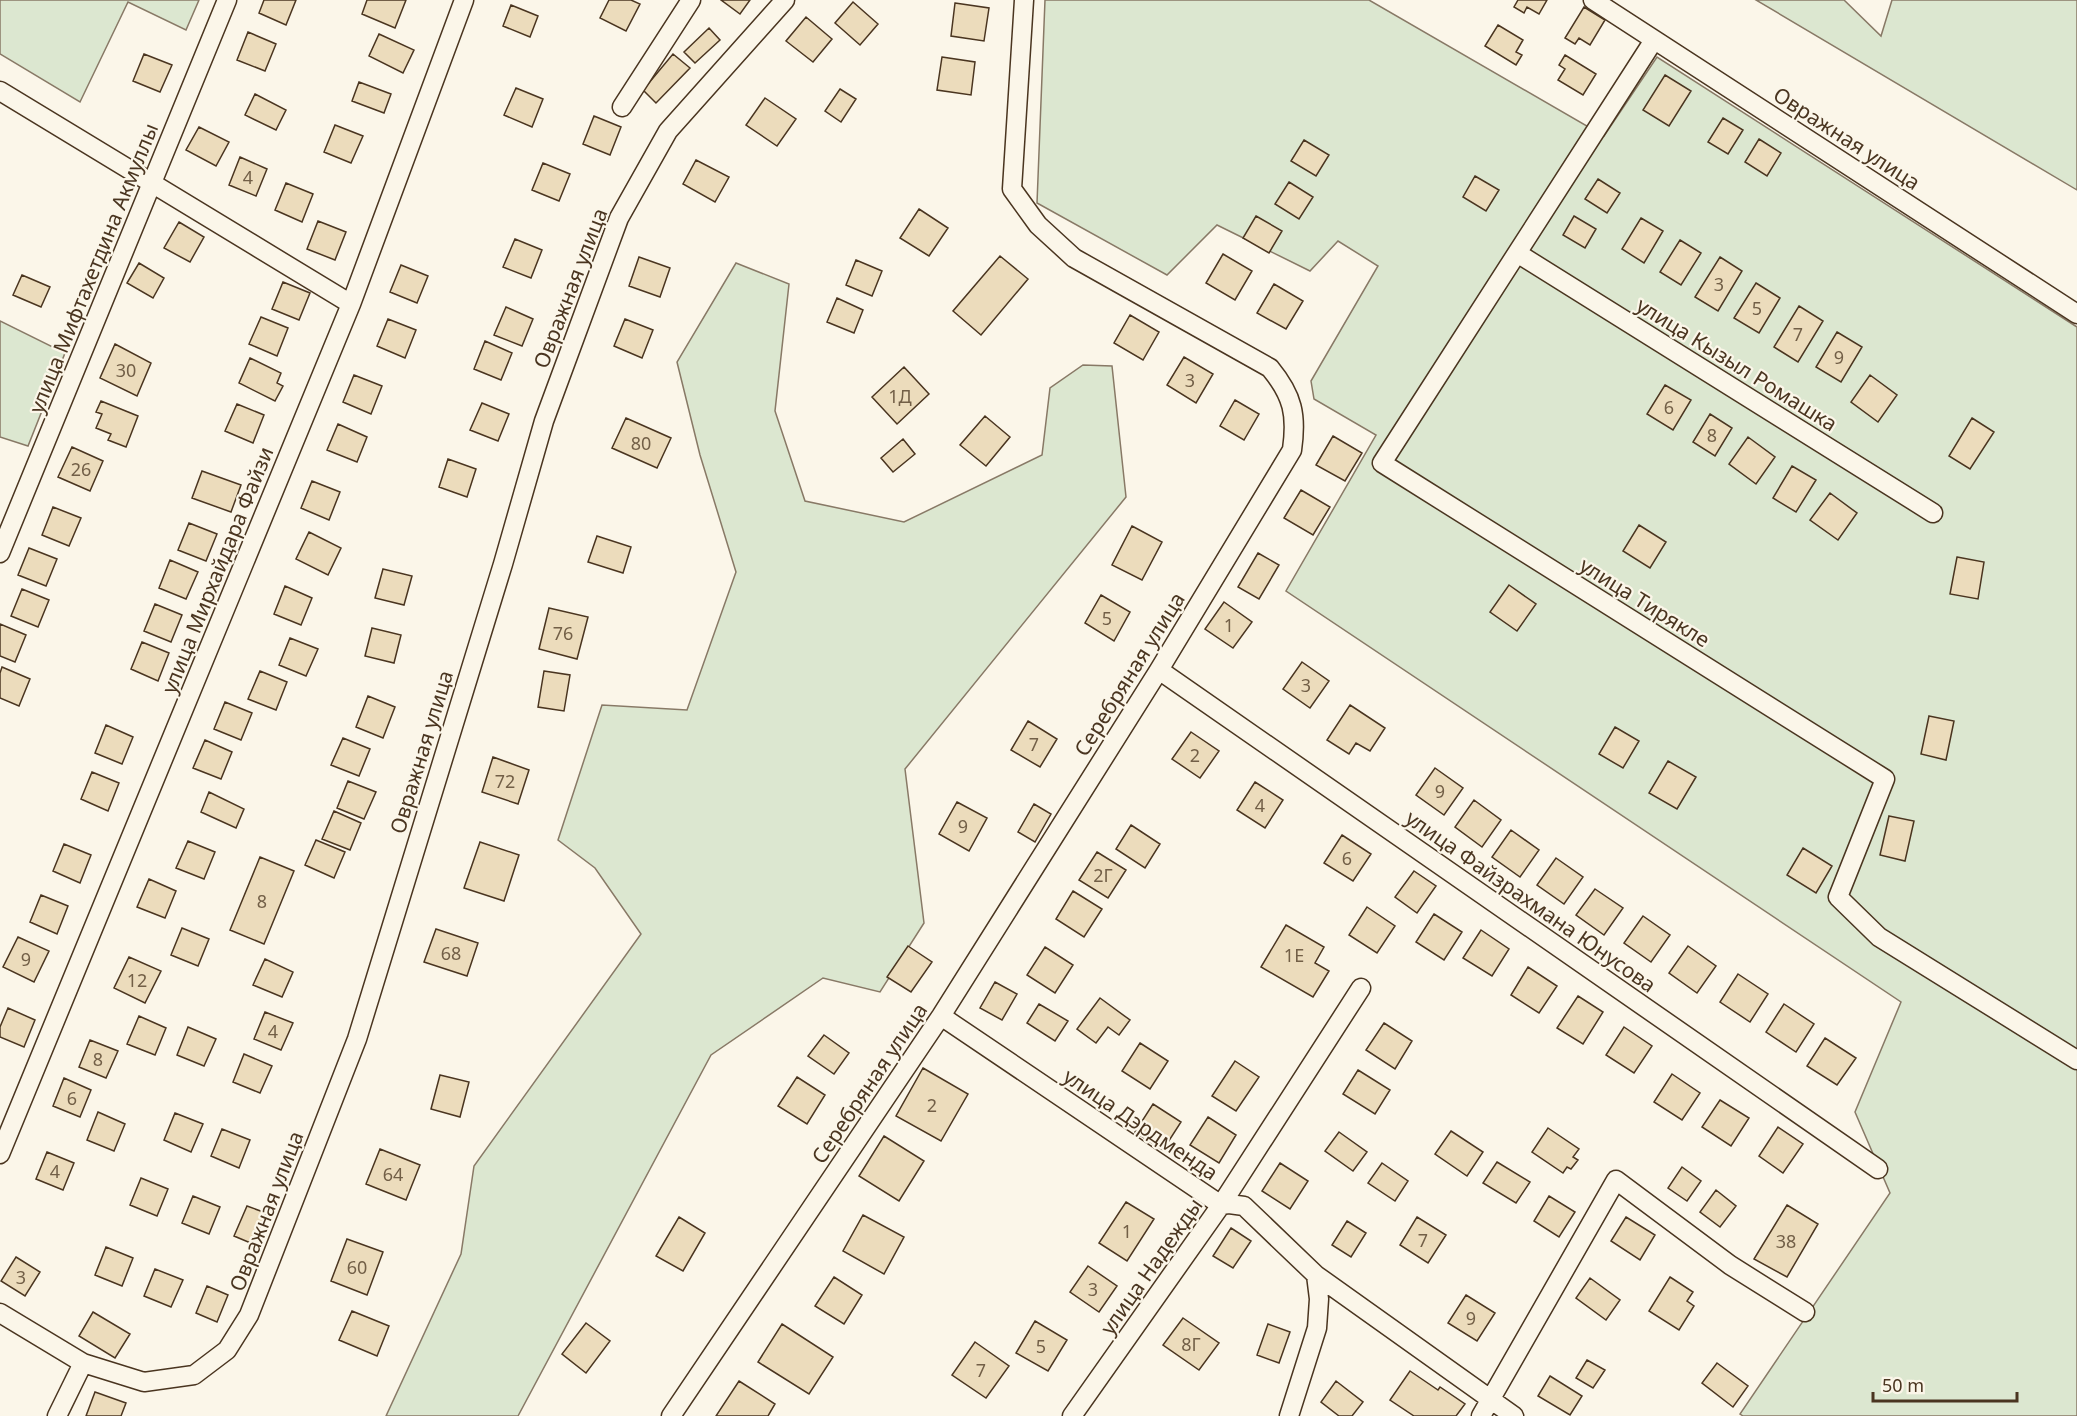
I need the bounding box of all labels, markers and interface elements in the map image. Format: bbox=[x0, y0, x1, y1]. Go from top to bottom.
street label: Овражная улица bbox=[1768, 80, 1926, 196]
street label: улица Мифтахетдина Акмуллы bbox=[22, 119, 164, 417]
house number: 4 bbox=[243, 165, 253, 189]
street label: Овражная улица bbox=[527, 204, 613, 372]
house number: 3 bbox=[1714, 272, 1724, 296]
street label: улица Кызыл Ромашка bbox=[1631, 291, 1843, 437]
house number: 5 bbox=[1752, 296, 1762, 320]
house number: 7 bbox=[1793, 322, 1803, 346]
house number: 9 bbox=[1834, 345, 1844, 369]
house number: 30 bbox=[116, 358, 136, 382]
house number: 3 bbox=[1185, 368, 1195, 392]
house number: 1Д bbox=[888, 384, 912, 408]
house number: 6 bbox=[1664, 395, 1674, 419]
house number: 8 bbox=[1707, 423, 1717, 447]
house number: 80 bbox=[631, 431, 651, 455]
street label: улица Мирхайдара Файзи bbox=[155, 442, 279, 698]
house number: 26 bbox=[71, 457, 91, 481]
street label: улица Тирякле bbox=[1574, 551, 1716, 653]
street label: Серебряная улица bbox=[1067, 587, 1191, 761]
house number: 5 bbox=[1102, 606, 1112, 630]
house number: 1 bbox=[1224, 613, 1234, 637]
house number: 76 bbox=[553, 621, 573, 645]
street label: Овражная улица bbox=[383, 667, 459, 837]
house number: 3 bbox=[1301, 673, 1311, 697]
house number: 7 bbox=[1029, 732, 1039, 756]
house number: 2 bbox=[1190, 743, 1200, 767]
house number: 72 bbox=[495, 769, 515, 793]
house number: 9 bbox=[1435, 779, 1445, 803]
house number: 4 bbox=[1255, 793, 1265, 817]
street label: улица Файзрахмана Юнусова bbox=[1400, 804, 1662, 998]
house number: 9 bbox=[958, 814, 968, 838]
house number: 6 bbox=[1342, 846, 1352, 870]
house number: 2Г bbox=[1093, 863, 1113, 887]
house number: 8 bbox=[257, 889, 267, 913]
house number: 68 bbox=[441, 941, 461, 965]
house number: 1Е bbox=[1284, 943, 1304, 967]
house number: 9 bbox=[21, 947, 31, 971]
house number: 12 bbox=[127, 968, 147, 992]
street label: Серебряная улица bbox=[805, 997, 933, 1169]
house number: 4 bbox=[268, 1019, 278, 1043]
house number: 8 bbox=[93, 1047, 103, 1071]
street label: улица Дэрдменда bbox=[1058, 1062, 1224, 1186]
house number: 6 bbox=[67, 1086, 77, 1110]
house number: 2 bbox=[927, 1093, 937, 1117]
street label: Овражная улица bbox=[223, 1127, 309, 1295]
house number: 4 bbox=[50, 1159, 60, 1183]
house number: 64 bbox=[383, 1162, 403, 1186]
street label: улица Надежды bbox=[1093, 1192, 1209, 1340]
house number: 1 bbox=[1122, 1219, 1132, 1243]
house number: 7 bbox=[1418, 1228, 1428, 1252]
house number: 38 bbox=[1776, 1229, 1796, 1253]
house number: 60 bbox=[347, 1255, 367, 1279]
house number: 3 bbox=[16, 1265, 26, 1289]
house number: 3 bbox=[1088, 1277, 1098, 1301]
house number: 9 bbox=[1466, 1306, 1476, 1330]
house number: 8Г bbox=[1181, 1332, 1201, 1356]
house number: 5 bbox=[1036, 1334, 1046, 1358]
house number: 7 bbox=[976, 1358, 986, 1382]
scale bar bbox=[1873, 1365, 2017, 1403]
text: 50 m bbox=[1882, 1373, 1924, 1397]

